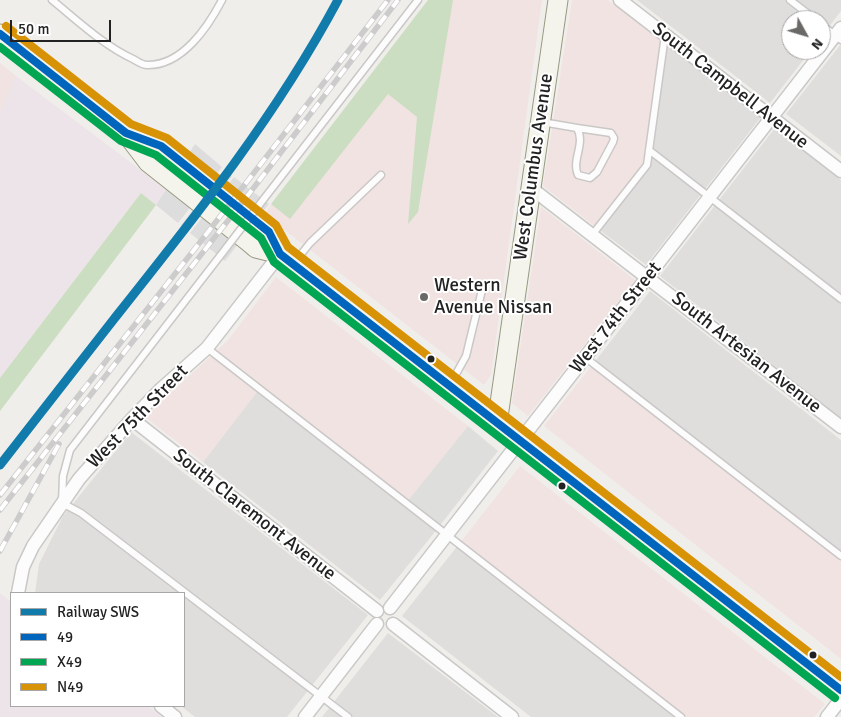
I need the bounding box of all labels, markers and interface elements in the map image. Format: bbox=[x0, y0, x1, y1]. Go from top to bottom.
scale bar bbox=[12, 10, 114, 42]
north arrow bbox=[781, 10, 831, 60]
street label: South Campbell Avenue bbox=[647, 18, 813, 154]
text: 50 m bbox=[18, 20, 49, 38]
text: N bbox=[808, 35, 827, 53]
street label: West Columbus Avenue bbox=[510, 72, 558, 262]
street label: West 74th Street bbox=[565, 258, 667, 378]
place label: Western Avenue Nissan bbox=[434, 275, 552, 319]
street label: South Artesian Avenue bbox=[666, 287, 826, 419]
marker: Western Avenue Nissan bbox=[418, 291, 430, 303]
unlabelled marker bbox=[426, 354, 436, 364]
street label: West 75th Street bbox=[83, 360, 193, 474]
street label: South Claremont Avenue bbox=[168, 444, 340, 586]
unlabelled marker bbox=[557, 481, 567, 491]
legend bbox=[10, 592, 185, 707]
text: Railway SWS bbox=[57, 603, 139, 621]
text: 49 bbox=[57, 628, 73, 646]
unlabelled marker bbox=[808, 650, 818, 660]
text: X49 bbox=[57, 653, 82, 671]
text: N49 bbox=[57, 678, 83, 696]

